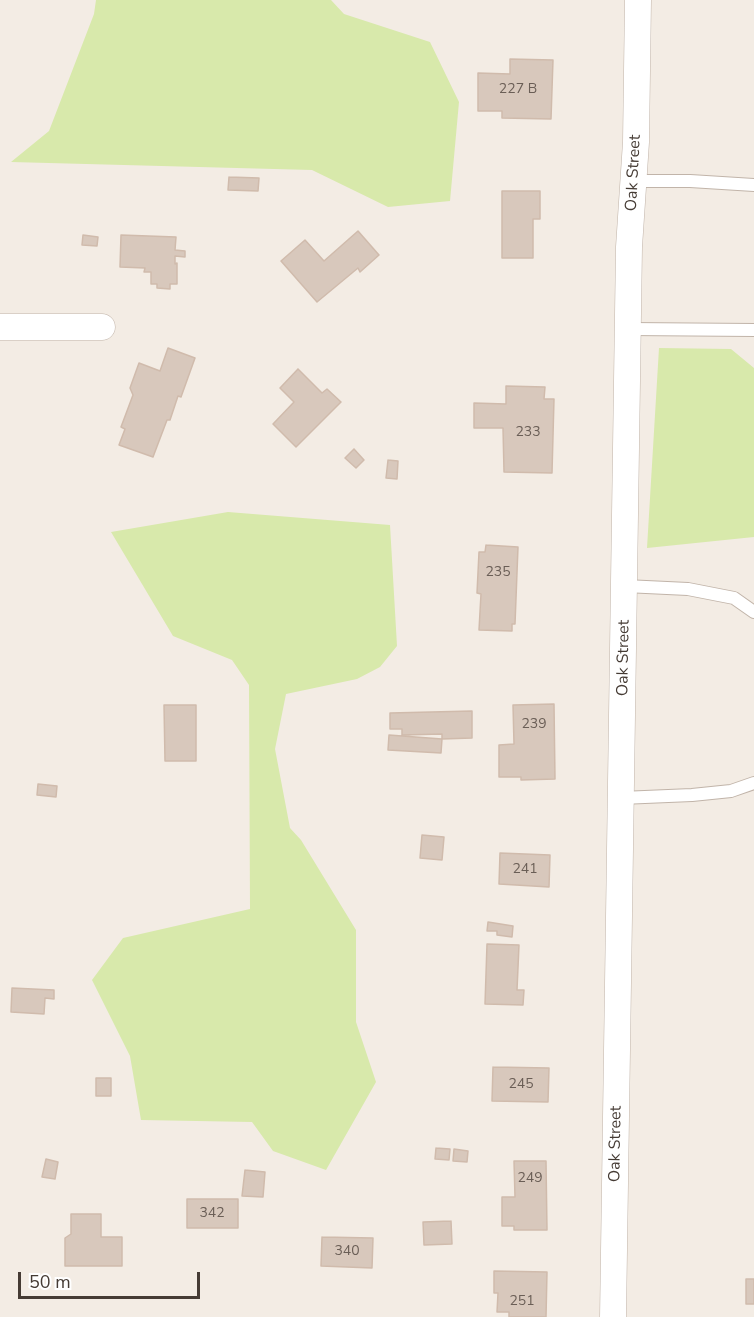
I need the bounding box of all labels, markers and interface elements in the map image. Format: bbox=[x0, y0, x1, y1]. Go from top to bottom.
house number: 227 B bbox=[499, 82, 537, 98]
street label: Oak Street bbox=[622, 134, 646, 212]
house number: 233 bbox=[515, 425, 541, 441]
house number: 235 bbox=[485, 565, 511, 581]
street label: Oak Street bbox=[614, 620, 634, 696]
house number: 239 bbox=[521, 717, 547, 733]
house number: 241 bbox=[512, 862, 538, 878]
house number: 245 bbox=[508, 1077, 534, 1093]
street label: Oak Street bbox=[606, 1106, 626, 1182]
house number: 249 bbox=[517, 1171, 543, 1187]
house number: 342 bbox=[199, 1206, 225, 1222]
house number: 340 bbox=[334, 1244, 360, 1260]
scale bar bbox=[21, 1260, 202, 1298]
text: 50 m bbox=[29, 1270, 71, 1294]
house number: 251 bbox=[509, 1294, 535, 1310]

